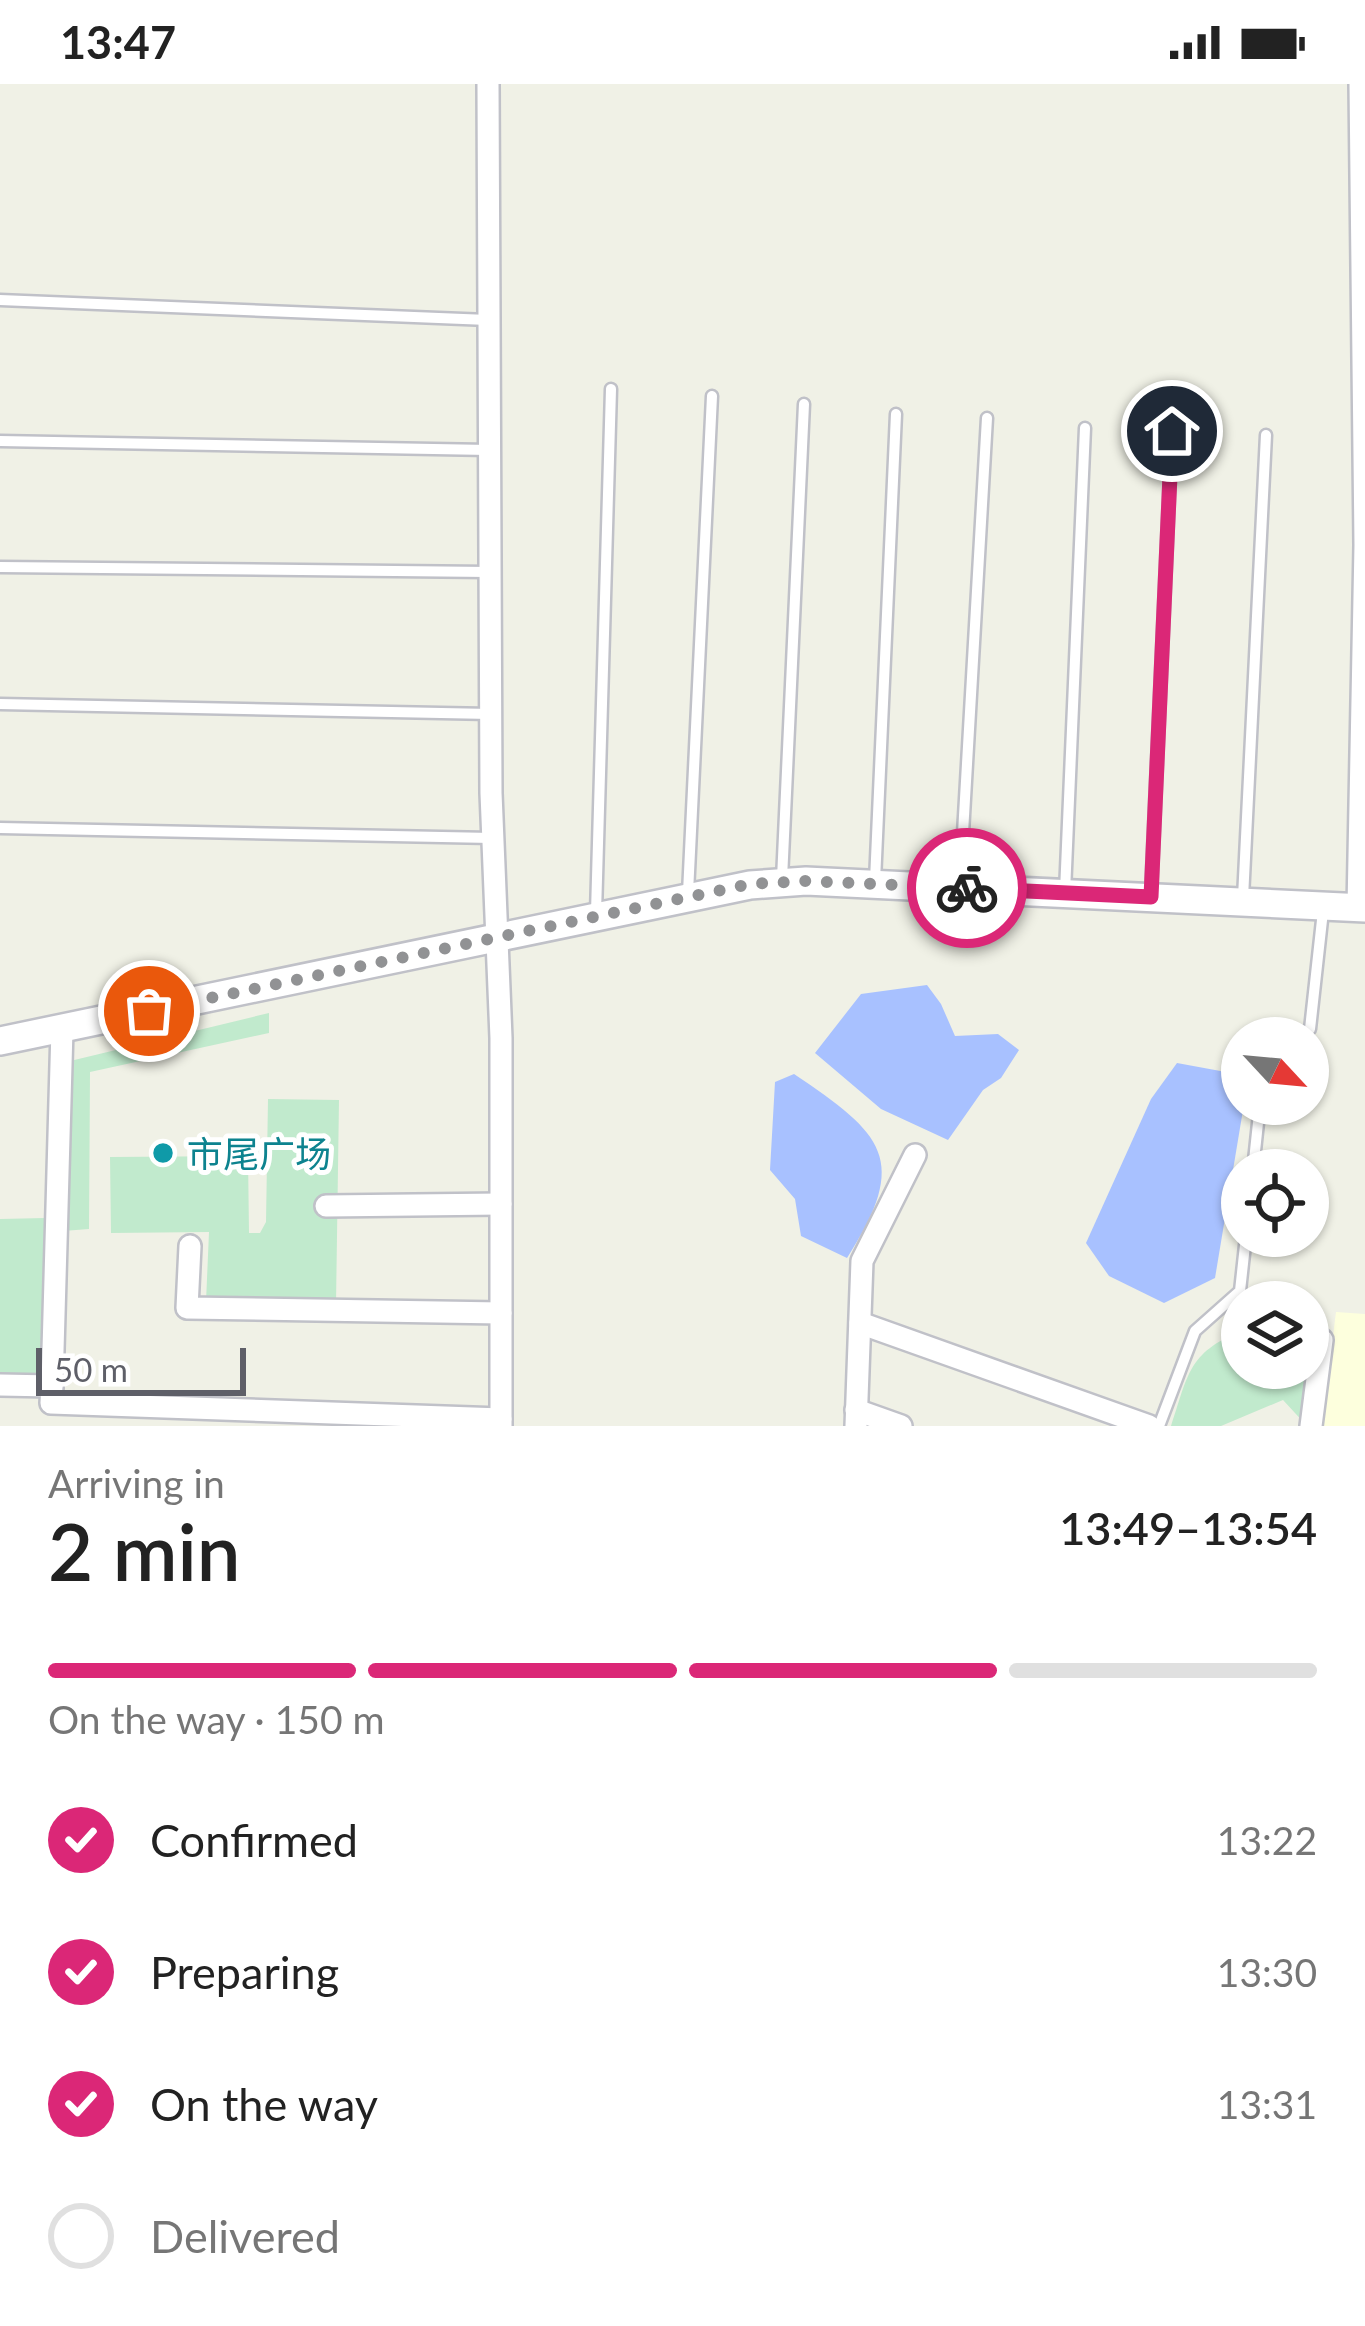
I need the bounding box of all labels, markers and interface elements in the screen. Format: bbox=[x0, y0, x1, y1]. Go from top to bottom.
text: 13:47 bbox=[60, 15, 176, 69]
pin bbox=[1121, 380, 1223, 482]
icon: home bbox=[1139, 398, 1205, 464]
courier bbox=[907, 828, 1027, 948]
icon: bike bbox=[934, 855, 1000, 921]
pin bbox=[98, 960, 200, 1062]
icon: bag bbox=[116, 978, 182, 1044]
north arrow bbox=[1221, 1017, 1329, 1125]
map controls bbox=[1221, 1017, 1329, 1389]
place label: 市尾广场 bbox=[187, 1131, 331, 1175]
marker: 市尾广场 bbox=[150, 1140, 176, 1166]
button: locate bbox=[1221, 1149, 1329, 1257]
button: layers bbox=[1221, 1281, 1329, 1389]
scale bar bbox=[36, 1342, 246, 1395]
text: 50 m bbox=[54, 1349, 128, 1389]
text: Arriving in bbox=[48, 1460, 225, 1506]
text: 13:49–13:54 bbox=[1059, 1501, 1317, 1555]
text: 2 min bbox=[48, 1504, 241, 1598]
text: On the way · 150 m bbox=[48, 1696, 385, 1742]
icon: check bbox=[48, 1807, 114, 1873]
text: Confirmed bbox=[150, 1813, 358, 1867]
text: 13:22 bbox=[1217, 1817, 1317, 1863]
icon: check bbox=[48, 1939, 114, 2005]
text: Preparing bbox=[150, 1945, 339, 1999]
text: 13:30 bbox=[1217, 1949, 1317, 1995]
icon: check bbox=[48, 2071, 114, 2137]
text: On the way bbox=[150, 2077, 378, 2131]
text: 13:31 bbox=[1217, 2081, 1317, 2127]
text: Delivered bbox=[150, 2209, 340, 2263]

